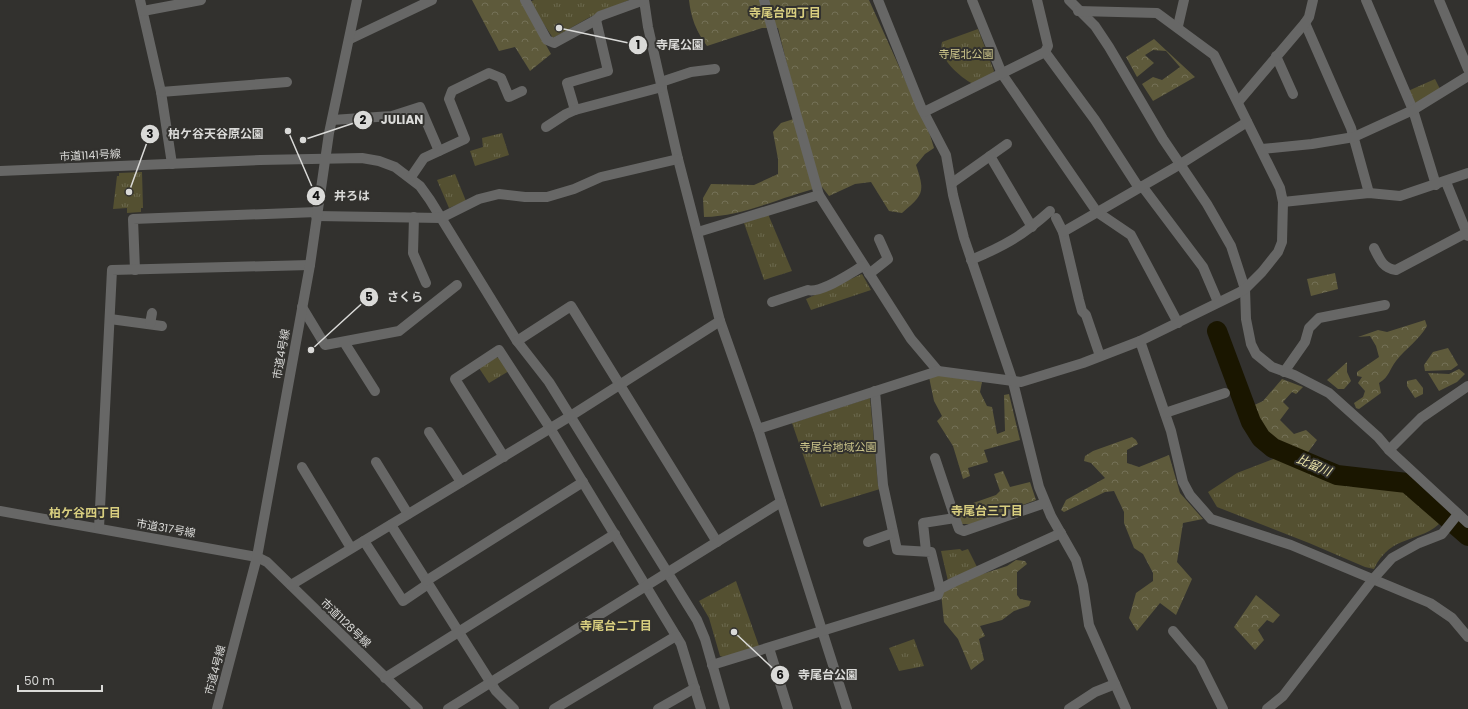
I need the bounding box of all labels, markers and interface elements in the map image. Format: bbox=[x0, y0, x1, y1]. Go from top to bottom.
district label: 寺尾台四丁目 bbox=[749, 4, 821, 21]
callout: 寺尾公園 bbox=[628, 33, 712, 57]
text: 1 bbox=[636, 36, 640, 53]
text: 寺尾公園 bbox=[656, 36, 704, 53]
park label: 寺尾北公園 bbox=[939, 46, 994, 62]
callout: JULIAN bbox=[353, 108, 431, 132]
text: 2 bbox=[360, 111, 367, 128]
text: JULIAN bbox=[381, 111, 423, 128]
callout: 柏ケ谷天谷原公園 bbox=[140, 122, 272, 146]
text: 3 bbox=[146, 125, 154, 142]
text: 柏ケ谷天谷原公園 bbox=[168, 125, 264, 142]
street label: 市道1141号線 bbox=[59, 145, 121, 165]
callout: 井ろは bbox=[306, 184, 378, 208]
text: 4 bbox=[312, 187, 320, 204]
text: 井ろは bbox=[334, 187, 370, 204]
callout: さくら bbox=[359, 285, 431, 309]
text: 5 bbox=[365, 288, 373, 305]
text: さくら bbox=[387, 288, 423, 305]
street label: 市道4号線 bbox=[269, 328, 293, 380]
park label: 寺尾台地域公園 bbox=[800, 439, 877, 455]
water label: 比留川 bbox=[1294, 450, 1336, 481]
district label: 寺尾台三丁目 bbox=[951, 502, 1023, 519]
district label: 柏ケ谷四丁目 bbox=[49, 504, 121, 521]
street label: 市道317号線 bbox=[135, 515, 197, 541]
street label: 市道1128号線 bbox=[317, 595, 375, 651]
district label: 寺尾台二丁目 bbox=[580, 617, 652, 634]
street label: 市道4号線 bbox=[201, 643, 229, 697]
callout: 寺尾台公園 bbox=[770, 663, 866, 687]
text: 6 bbox=[776, 666, 784, 683]
text: 寺尾台公園 bbox=[798, 666, 858, 683]
scale bar bbox=[18, 667, 102, 693]
text: 50 m bbox=[24, 672, 55, 689]

